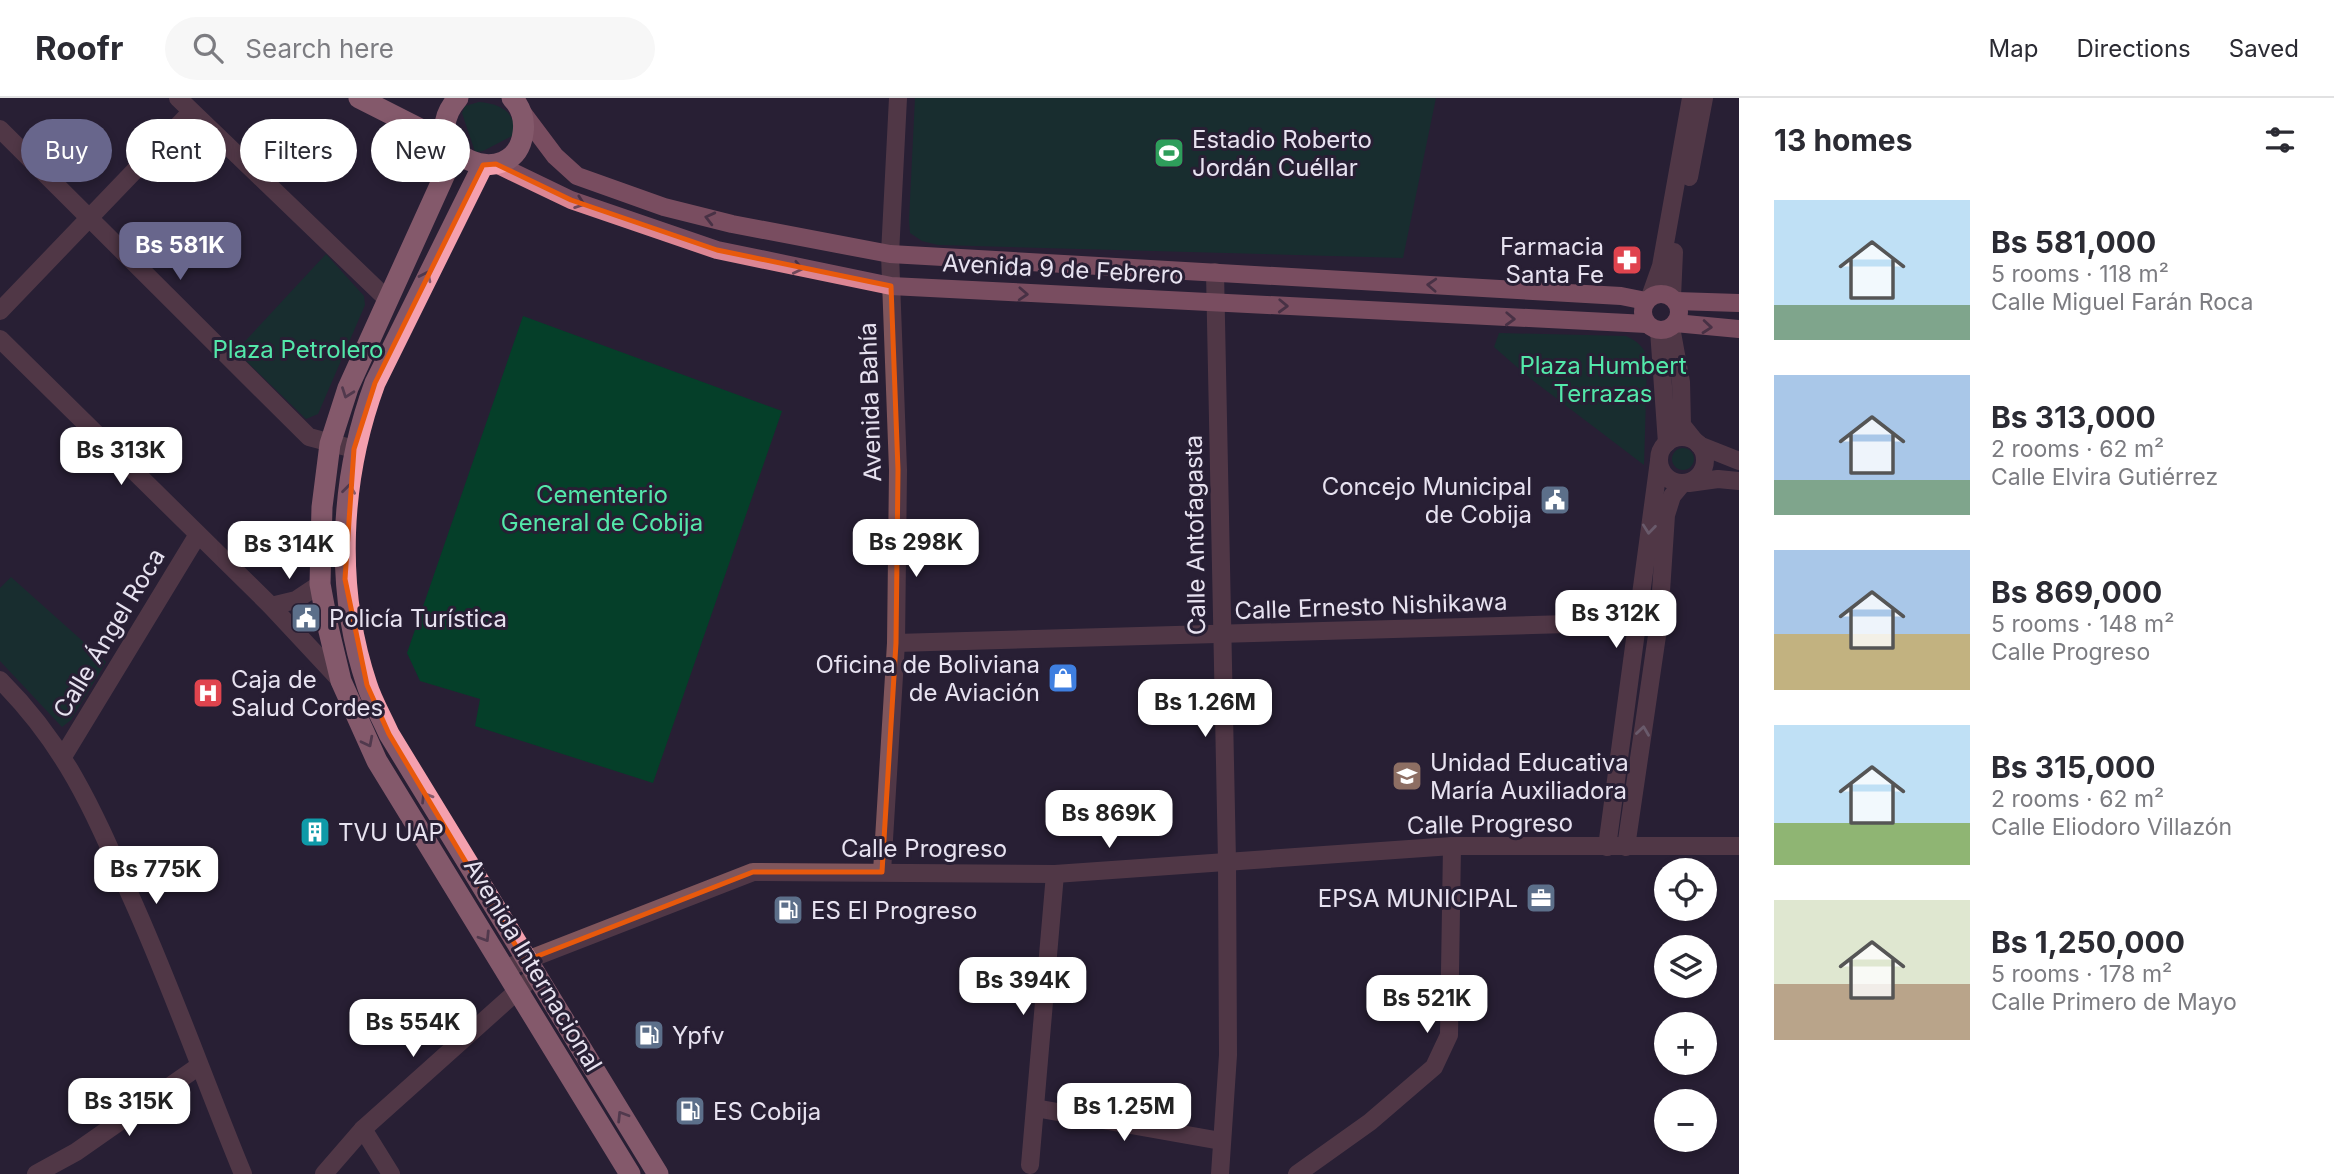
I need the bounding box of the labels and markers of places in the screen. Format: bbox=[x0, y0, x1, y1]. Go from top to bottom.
place label: Estadio Roberto Jordán Cuéllar bbox=[1192, 125, 1372, 182]
sports icon: Estadio Roberto Jordán Cuéllar bbox=[1152, 136, 1186, 170]
pin: Bs 581K bbox=[115, 222, 245, 282]
place label: Farmacia Santa Fe bbox=[1500, 232, 1604, 289]
pharmacy icon: Farmacia Santa Fe bbox=[1610, 243, 1644, 277]
pin: Bs 313K bbox=[56, 428, 186, 487]
place label: Concejo Municipal de Cobija bbox=[1322, 472, 1532, 529]
public building icon: Concejo Municipal de Cobija bbox=[1538, 483, 1572, 517]
pin: Bs 298K bbox=[851, 519, 981, 579]
pin: Bs 314K bbox=[224, 522, 354, 581]
pin: Bs 312K bbox=[1551, 590, 1681, 650]
public building icon: Policía Turística bbox=[289, 601, 323, 635]
place label: Policía Turística bbox=[329, 604, 507, 633]
place label: Oficina de Boliviana de Aviación bbox=[815, 650, 1040, 707]
shop icon: Oficina de Boliviana de Aviación bbox=[1046, 661, 1080, 695]
place label: Caja de Salud Cordes bbox=[231, 665, 383, 722]
hospital icon: Caja de Salud Cordes bbox=[191, 676, 225, 710]
pin: Bs 1.26M bbox=[1133, 680, 1277, 739]
place label: Unidad Educativa María Auxiliadora bbox=[1430, 748, 1629, 805]
school or university icon: Unidad Educativa María Auxiliadora bbox=[1390, 759, 1424, 793]
pin: Bs 869K bbox=[1044, 790, 1174, 850]
building icon: TVU UAP bbox=[298, 815, 332, 849]
place label: TVU UAP bbox=[338, 818, 444, 847]
pin: Bs 775K bbox=[91, 846, 221, 906]
office icon: EPSA MUNICIPAL bbox=[1524, 881, 1558, 915]
place label: EPSA MUNICIPAL bbox=[1318, 884, 1518, 913]
fuel station icon: ES El Progreso bbox=[771, 893, 805, 927]
place label: ES El Progreso bbox=[811, 896, 977, 925]
pin: Bs 394K bbox=[958, 958, 1088, 1017]
pin: Bs 521K bbox=[1362, 976, 1492, 1035]
pin: Bs 554K bbox=[348, 1000, 478, 1059]
fuel station icon: Ypfv bbox=[632, 1018, 666, 1052]
place label: Ypfv bbox=[672, 1021, 724, 1050]
pin: Bs 315K bbox=[64, 1079, 194, 1138]
pin: Bs 1.25M bbox=[1052, 1084, 1196, 1143]
fuel station icon: ES Cobija bbox=[673, 1094, 707, 1128]
place label: ES Cobija bbox=[713, 1097, 821, 1126]

